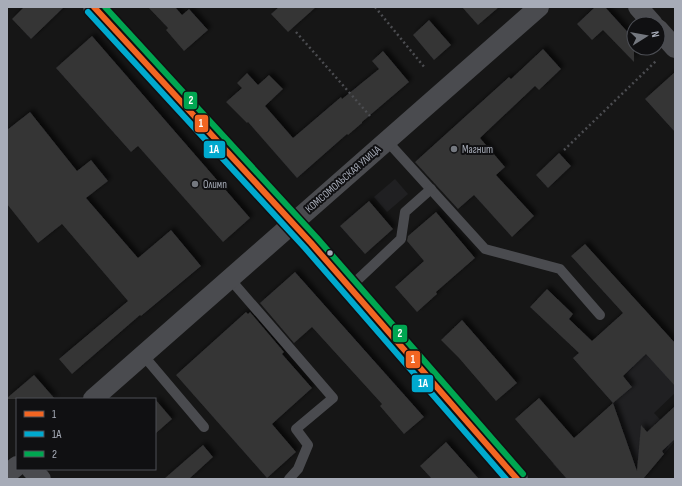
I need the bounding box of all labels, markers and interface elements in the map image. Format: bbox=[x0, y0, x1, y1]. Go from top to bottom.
north arrow bbox=[626, 16, 666, 56]
text: N bbox=[648, 30, 662, 38]
line badge: 2 bbox=[183, 91, 198, 110]
text: 2 bbox=[189, 94, 194, 107]
line badge: 1 bbox=[194, 114, 209, 133]
text: 1 bbox=[199, 117, 204, 130]
line badge: 1А bbox=[203, 140, 226, 159]
text: 1А bbox=[209, 143, 220, 156]
street label: КОМСОМОЛЬСКАЯ УЛИЦА bbox=[303, 143, 383, 215]
place label: Магнит bbox=[462, 143, 493, 156]
marker: Магнит bbox=[449, 144, 459, 154]
place label: Олимп bbox=[203, 178, 227, 191]
marker: Олимп bbox=[190, 179, 200, 189]
unlabelled marker bbox=[325, 248, 335, 258]
line badge: 2 bbox=[392, 324, 408, 343]
text: 2 bbox=[398, 327, 403, 340]
line badge: 1 bbox=[405, 350, 421, 369]
text: 1 bbox=[411, 353, 416, 366]
line badge: 1А bbox=[411, 374, 434, 393]
text: 1А bbox=[418, 377, 429, 390]
legend bbox=[16, 398, 156, 470]
text: 1 bbox=[52, 407, 57, 422]
text: 1А bbox=[52, 427, 62, 442]
text: 2 bbox=[52, 447, 57, 462]

